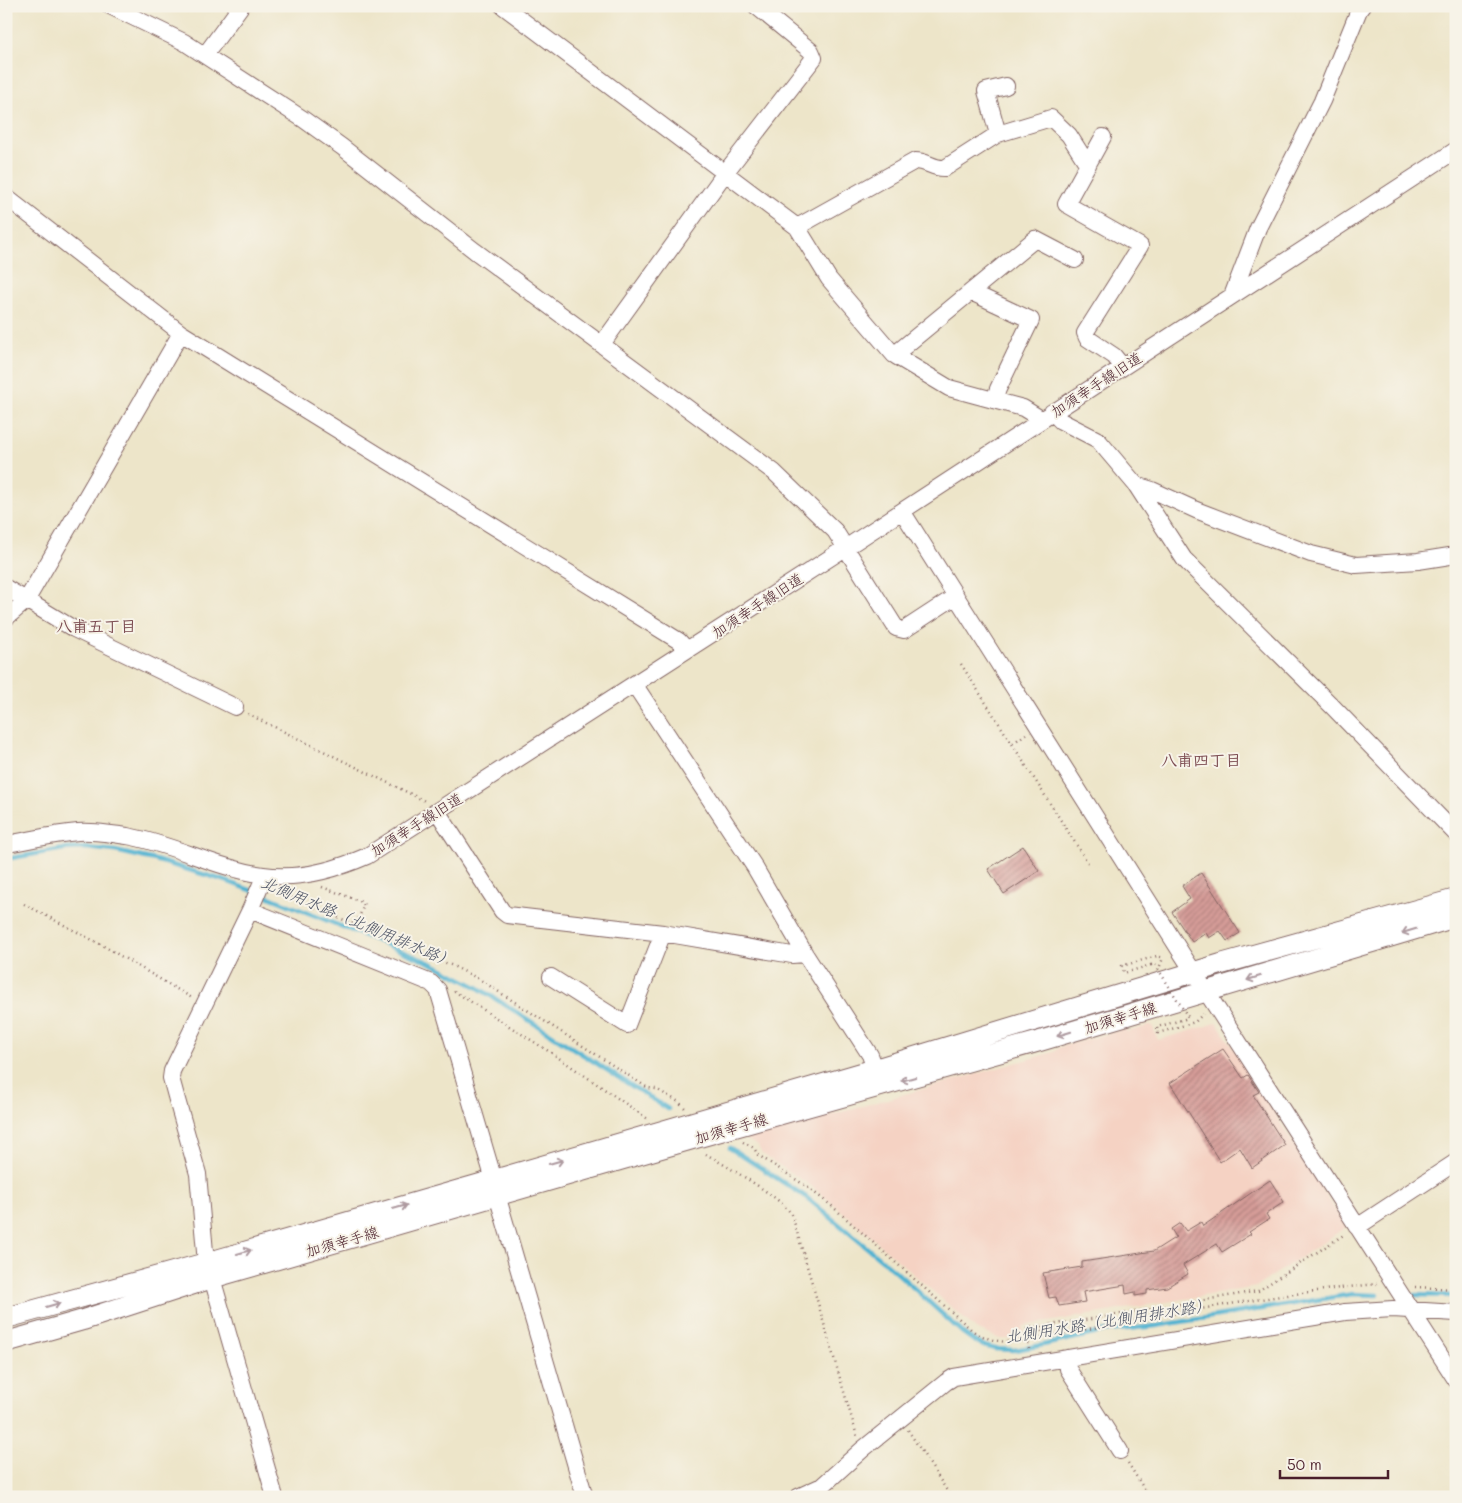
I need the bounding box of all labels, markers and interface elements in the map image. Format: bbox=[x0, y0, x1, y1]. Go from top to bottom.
street label: 加須幸手線旧道 bbox=[1047, 347, 1145, 421]
street label: 加須幸手線旧道 bbox=[708, 568, 806, 642]
district label: 八甫五丁目 bbox=[56, 615, 136, 636]
district label: 八甫四丁目 bbox=[1161, 749, 1241, 770]
street label: 加須幸手線旧道 bbox=[366, 788, 466, 860]
water label: 北側用水路（北側用排水路） bbox=[258, 871, 458, 971]
one-way arrow bbox=[1401, 927, 1417, 937]
one-way arrow bbox=[1246, 974, 1262, 984]
street label: 加須幸手線 bbox=[1081, 996, 1159, 1038]
one-way arrow bbox=[1057, 1030, 1073, 1040]
one-way arrow bbox=[900, 1074, 916, 1084]
street label: 加須幸手線 bbox=[692, 1108, 770, 1148]
one-way arrow bbox=[547, 1157, 563, 1167]
one-way arrow bbox=[391, 1202, 407, 1212]
street label: 加須幸手線 bbox=[303, 1221, 381, 1261]
one-way arrow bbox=[235, 1247, 251, 1257]
water label: 北側用水路（北側用排水路） bbox=[1004, 1293, 1212, 1347]
one-way arrow bbox=[45, 1300, 61, 1309]
scale bar bbox=[1280, 1448, 1387, 1480]
text: 50 m bbox=[1287, 1454, 1322, 1474]

